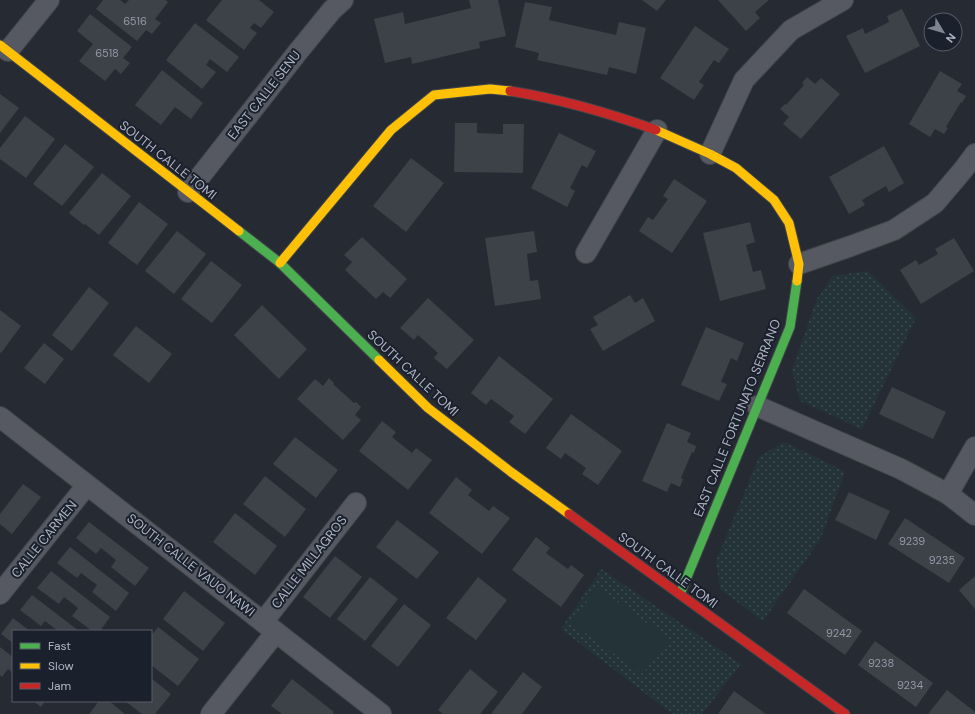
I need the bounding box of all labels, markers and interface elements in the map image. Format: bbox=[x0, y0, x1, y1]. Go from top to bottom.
north arrow bbox=[923, 12, 963, 52]
house number: 6516 bbox=[123, 14, 147, 28]
text: N bbox=[943, 31, 959, 46]
house number: 6518 bbox=[95, 46, 119, 60]
street label: EAST CALLE SENU bbox=[224, 47, 304, 143]
street label: SOUTH CALLE TOMI bbox=[116, 117, 220, 203]
street label: EAST CALLE FORTUNATO SERRANO bbox=[689, 317, 785, 519]
street label: SOUTH CALLE TOMI bbox=[364, 326, 462, 420]
street label: CALLE CARMEN bbox=[8, 497, 80, 581]
street label: SOUTH CALLE VAUO NAWI bbox=[124, 510, 258, 620]
street label: CALLE MILLAGROS bbox=[267, 512, 351, 612]
street label: SOUTH CALLE TOMI bbox=[615, 528, 721, 612]
house number: 9239 bbox=[899, 534, 925, 548]
house number: 9235 bbox=[929, 553, 955, 567]
house number: 9242 bbox=[826, 626, 852, 640]
legend bbox=[12, 630, 152, 702]
text: Fast bbox=[48, 638, 71, 654]
house number: 9238 bbox=[868, 656, 894, 670]
text: Slow bbox=[48, 658, 74, 674]
text: Jam bbox=[48, 678, 71, 694]
house number: 9234 bbox=[897, 678, 923, 692]

